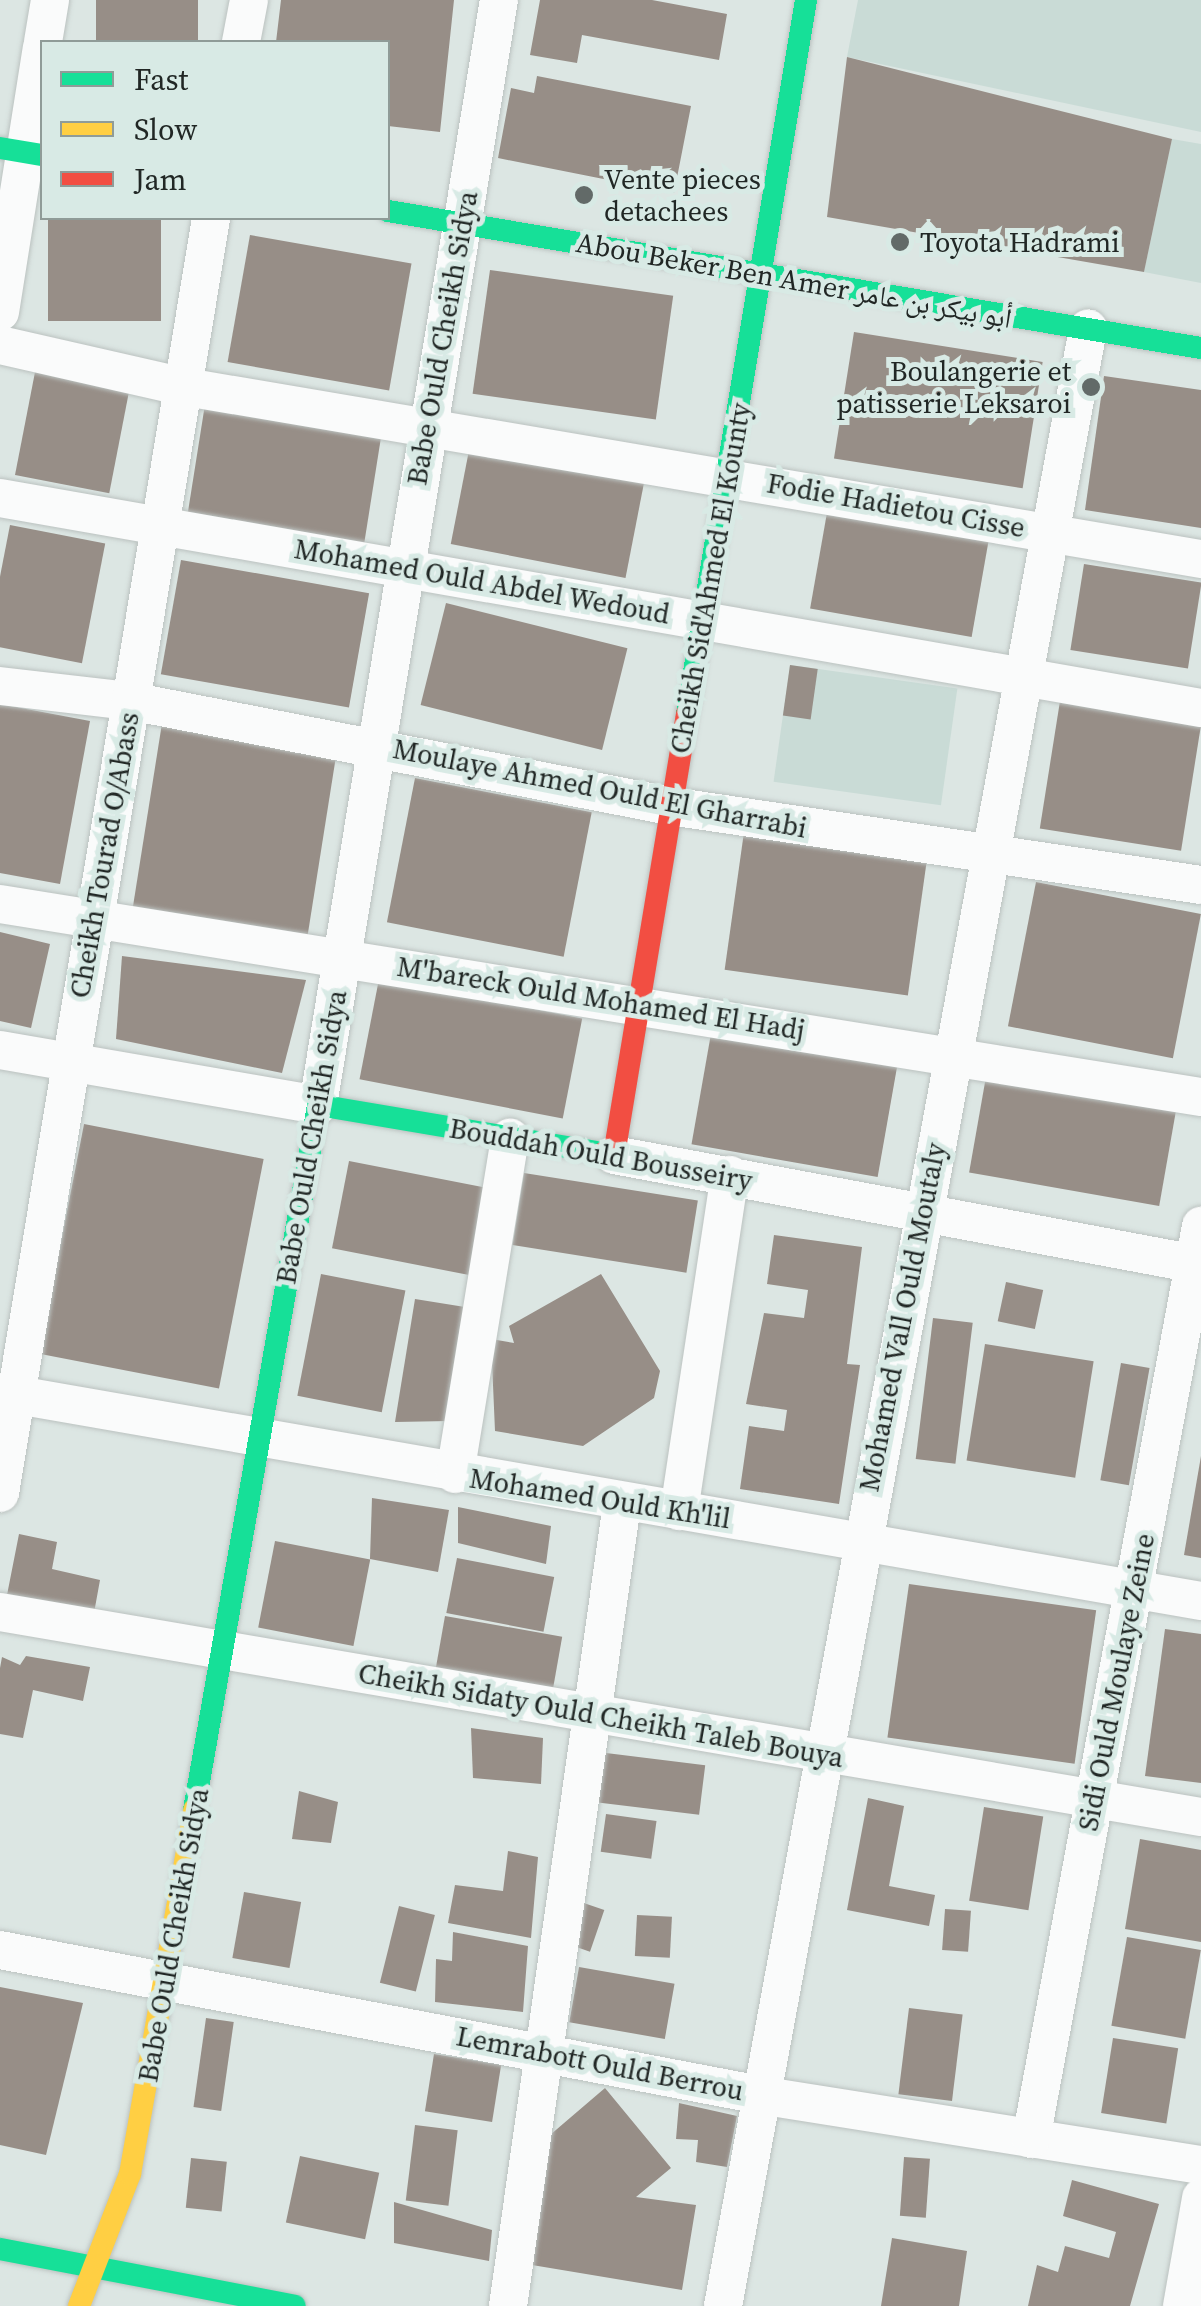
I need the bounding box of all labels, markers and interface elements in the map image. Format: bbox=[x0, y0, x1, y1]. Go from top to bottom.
legend bbox=[40, 40, 390, 220]
text: Fast bbox=[134, 59, 188, 100]
text: Slow bbox=[134, 109, 197, 150]
text: Jam bbox=[134, 159, 187, 200]
place label: Vente pieces detachees bbox=[604, 162, 761, 228]
marker: Vente pieces detachees bbox=[573, 184, 595, 206]
street label: Babe Ould Cheikh Sidya bbox=[400, 188, 484, 488]
street label: Abou Beker Ben Amer أبو بيكر بن عامر bbox=[573, 225, 1015, 335]
place label: Toyota Hadrami bbox=[920, 225, 1120, 259]
marker: Toyota Hadrami bbox=[889, 231, 911, 253]
place label: Boulangerie et patisserie Leksaroi bbox=[836, 354, 1071, 420]
marker: Boulangerie et patisserie Leksaroi bbox=[1080, 376, 1102, 398]
street label: Cheikh Sid'Ahmed El Kounty bbox=[663, 400, 757, 756]
street label: Fodie Hadietou Cisse bbox=[764, 466, 1028, 544]
street label: Mohamed Ould Abdel Wedoud bbox=[291, 531, 673, 631]
street label: Cheikh Tourad O/Abass bbox=[62, 709, 146, 1001]
street label: Moulaye Ahmed Ould El Gharrabi bbox=[390, 731, 810, 845]
street label: M'bareck Ould Mohamed El Hadj bbox=[395, 949, 807, 1047]
street label: Babe Ould Cheikh Sidya bbox=[269, 987, 353, 1287]
street label: Bouddah Ould Bousseiry bbox=[447, 1111, 755, 1197]
street label: Mohamed Vall Ould Moutaly bbox=[852, 1139, 952, 1495]
street label: Mohamed Ould Kh'lil bbox=[467, 1461, 733, 1535]
street label: Sidi Ould Moulaye Zeine bbox=[1071, 1530, 1161, 1834]
street label: Cheikh Sidaty Ould Cheikh Taleb Bouya bbox=[356, 1656, 846, 1774]
street label: Babe Ould Cheikh Sidya bbox=[131, 1785, 215, 2085]
street label: Lemrabott Ould Berrou bbox=[454, 2019, 746, 2107]

